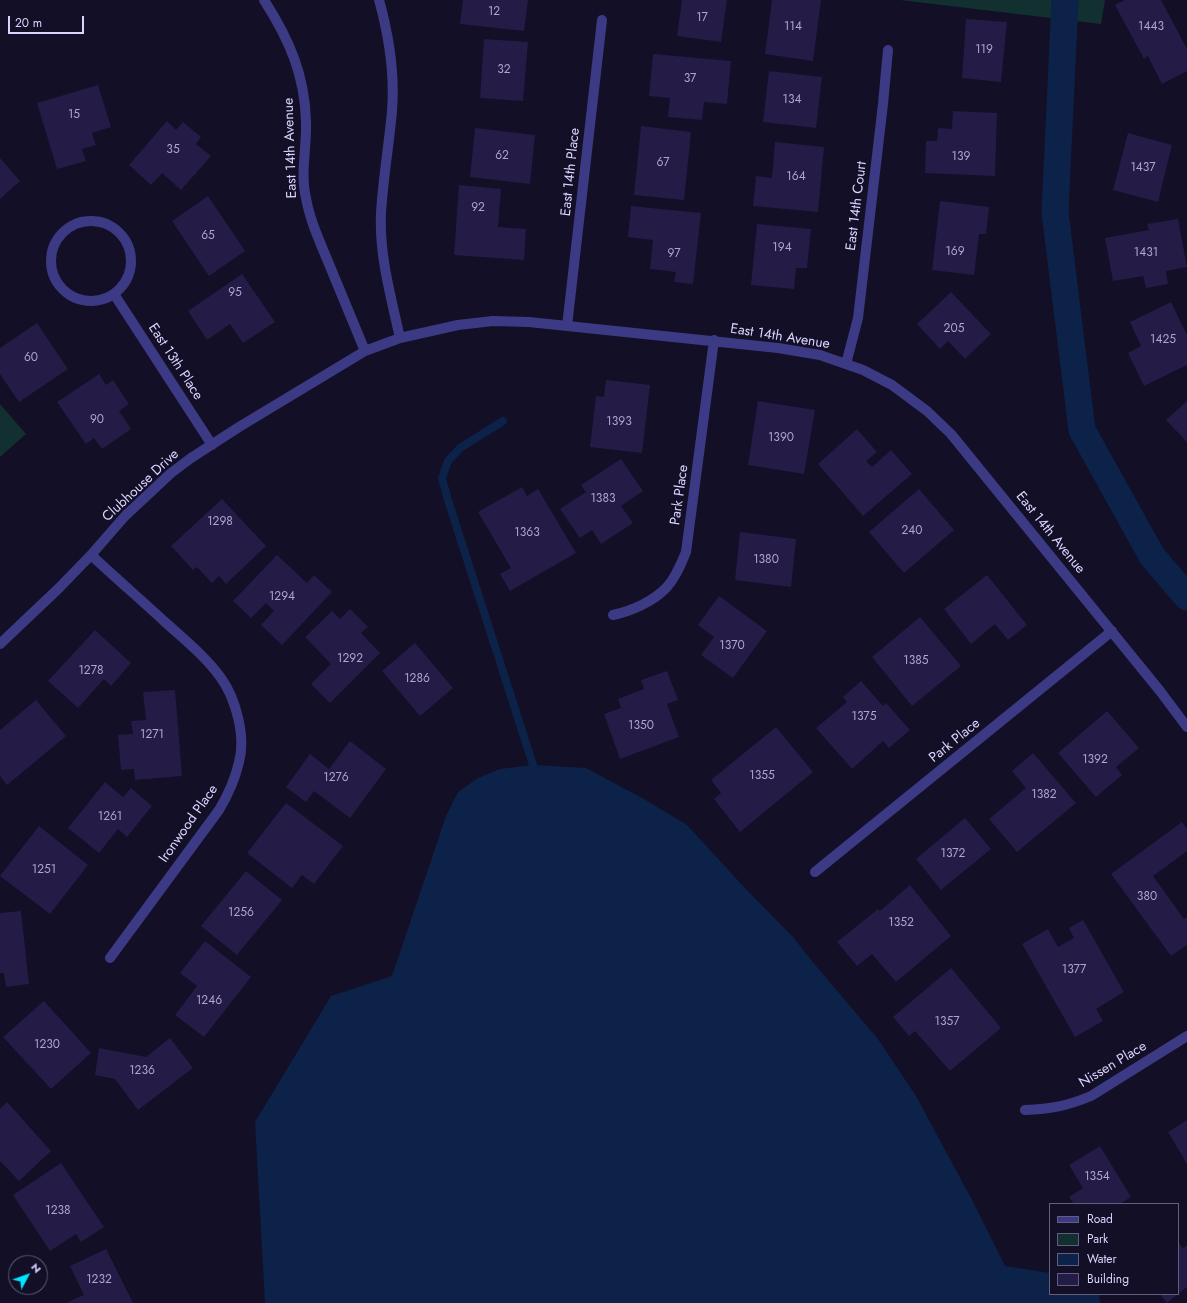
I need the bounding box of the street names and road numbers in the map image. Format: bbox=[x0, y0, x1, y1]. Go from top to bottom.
street label: East 14th Avenue bbox=[281, 97, 301, 199]
street label: East 14th Place bbox=[558, 127, 584, 217]
street label: East 14th Court bbox=[843, 160, 871, 252]
street label: East 13th Place bbox=[144, 321, 206, 403]
street label: East 14th Avenue bbox=[729, 321, 831, 353]
street label: Clubhouse Drive bbox=[99, 446, 183, 526]
street label: Park Place bbox=[667, 464, 693, 526]
street label: East 14th Avenue bbox=[1012, 489, 1088, 577]
street label: Park Place bbox=[926, 715, 984, 767]
street label: Ironwood Place bbox=[156, 782, 222, 866]
street label: Nissen Place bbox=[1076, 1038, 1150, 1092]

